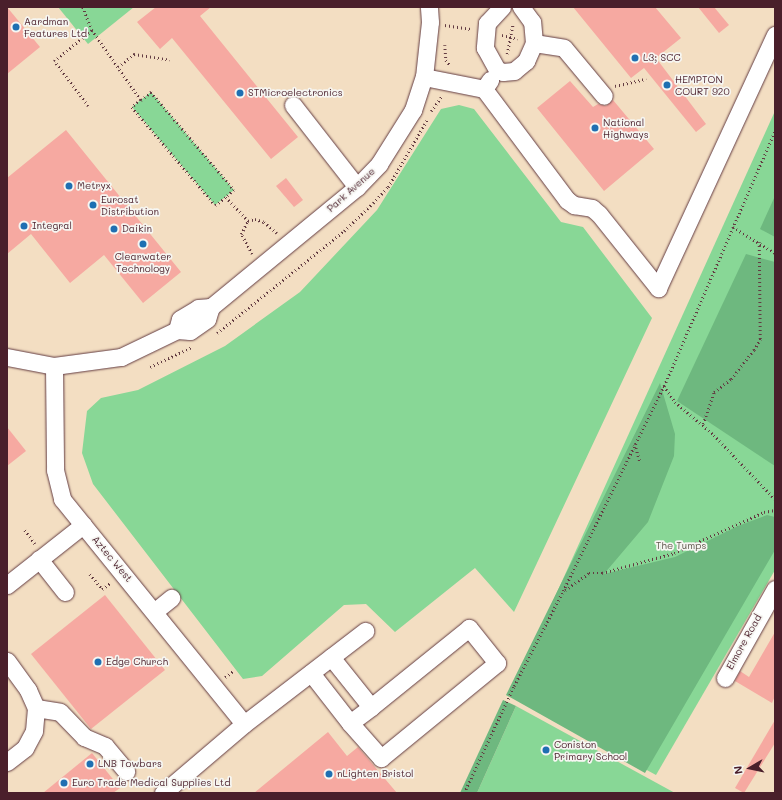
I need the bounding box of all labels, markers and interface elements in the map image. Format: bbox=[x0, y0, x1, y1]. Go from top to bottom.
place label: Aardman Features Ltd bbox=[24, 15, 87, 38]
marker: Aardman Features Ltd bbox=[11, 22, 21, 32]
place label: L3; SCC bbox=[643, 52, 681, 64]
marker: L3; SCC bbox=[630, 53, 640, 63]
place label: HEMPTON COURT 920 bbox=[675, 73, 730, 96]
marker: HEMPTON COURT 920 bbox=[662, 80, 672, 90]
place label: STMicroelectronics bbox=[248, 87, 343, 99]
marker: STMicroelectronics bbox=[235, 88, 245, 98]
place label: National Highways bbox=[603, 116, 649, 140]
marker: National Highways bbox=[590, 123, 600, 133]
street label: Park Avenue bbox=[325, 165, 377, 215]
place label: Metryx bbox=[77, 180, 111, 192]
marker: Metryx bbox=[64, 181, 74, 191]
place label: Eurosat Distribution bbox=[101, 193, 159, 216]
marker: Eurosat Distribution bbox=[88, 200, 98, 210]
place label: Integral bbox=[32, 220, 72, 232]
marker: Integral bbox=[19, 221, 29, 231]
place label: Daikin bbox=[122, 223, 152, 235]
marker: Daikin bbox=[109, 224, 119, 234]
marker: Clearwater Technology bbox=[138, 239, 148, 249]
place label: Clearwater Technology bbox=[115, 250, 171, 274]
street label: Aztec West bbox=[89, 534, 135, 584]
park label: The Tumps bbox=[656, 540, 706, 552]
street label: Elmore Road bbox=[724, 612, 764, 672]
place label: Edge Church bbox=[106, 656, 168, 668]
marker: Edge Church bbox=[93, 657, 103, 667]
place label: Coniston Primary School bbox=[554, 738, 627, 762]
marker: Coniston Primary School bbox=[541, 745, 551, 755]
north arrow bbox=[730, 748, 770, 788]
place label: LNB Towbars bbox=[98, 758, 162, 770]
marker: LNB Towbars bbox=[85, 759, 95, 769]
text: N bbox=[730, 765, 746, 775]
place label: nLighten Bristol bbox=[337, 768, 414, 780]
marker: nLighten Bristol bbox=[324, 769, 334, 779]
place label: Euro Trade Medical Supplies Ltd bbox=[72, 777, 231, 789]
marker: Euro Trade Medical Supplies Ltd bbox=[59, 778, 69, 788]

